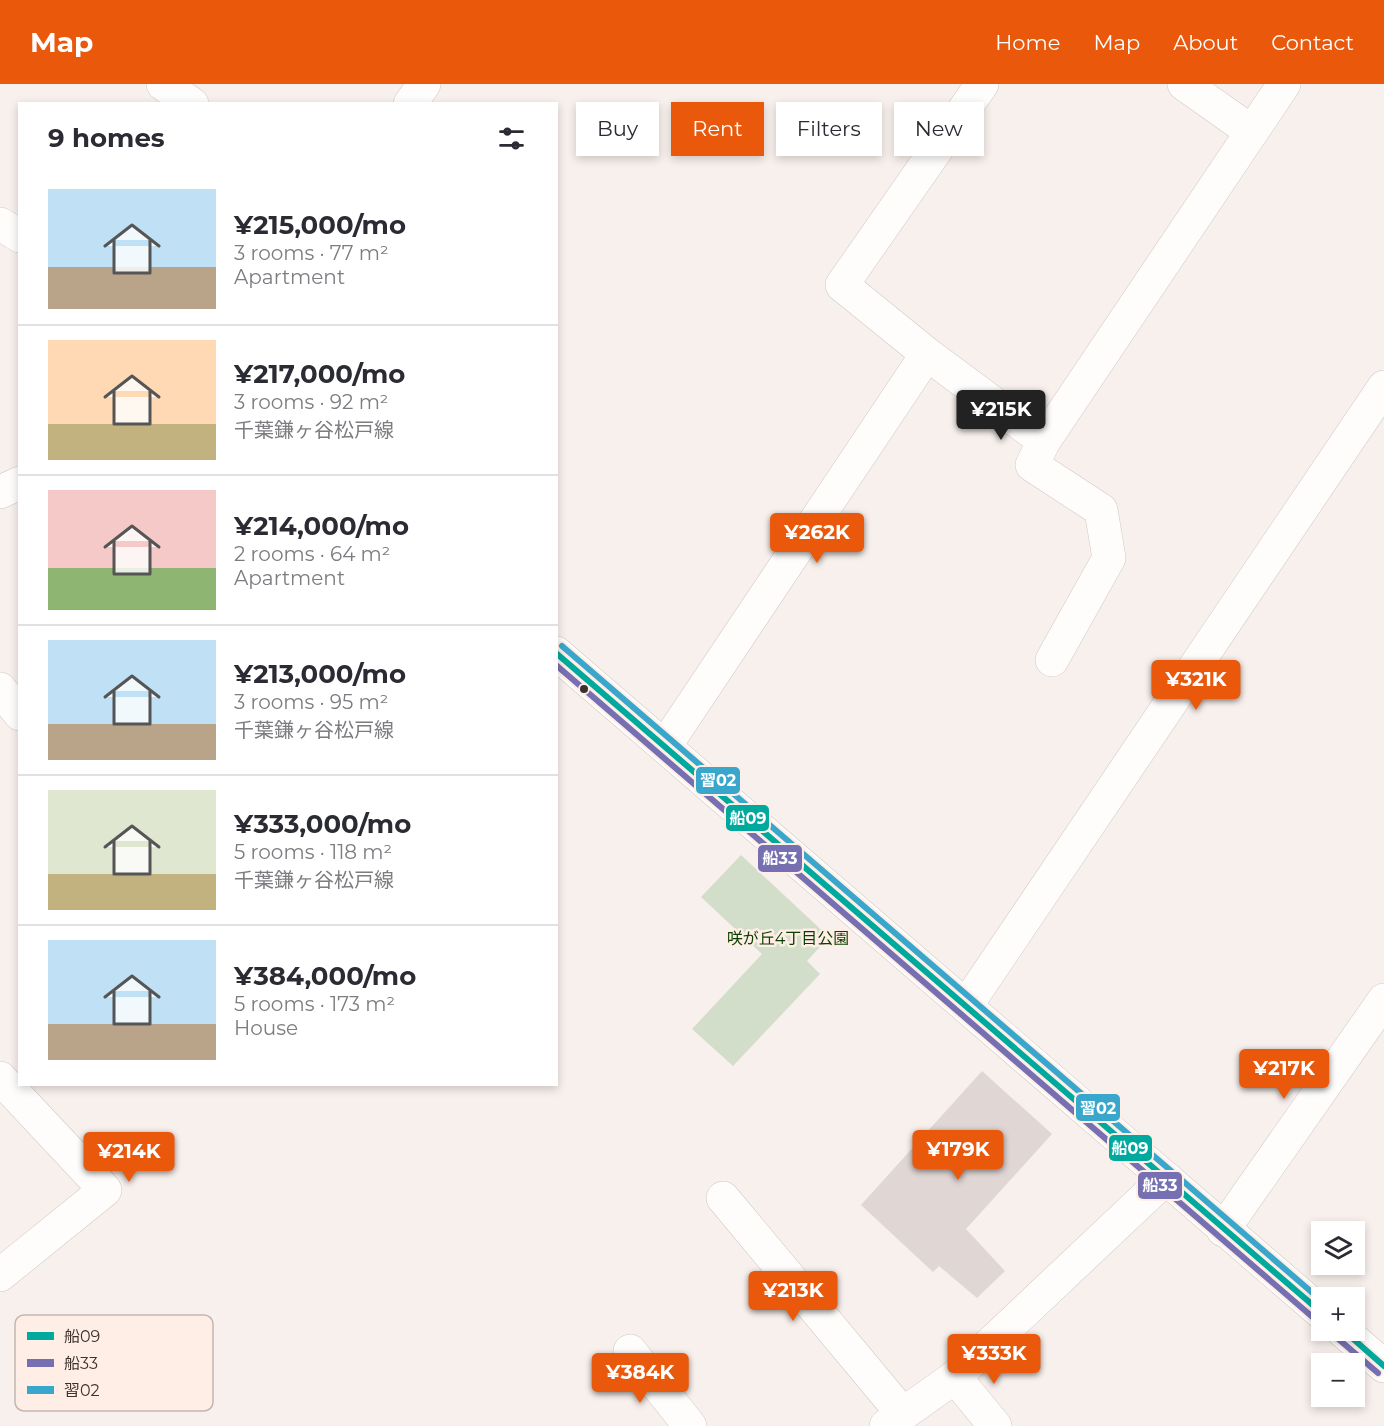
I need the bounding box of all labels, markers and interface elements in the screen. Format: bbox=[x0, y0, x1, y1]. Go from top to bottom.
text: Map bbox=[30, 25, 93, 59]
text: Home bbox=[995, 30, 1060, 55]
text: Map bbox=[1093, 30, 1140, 55]
text: About bbox=[1173, 30, 1238, 55]
text: Contact bbox=[1271, 30, 1354, 55]
chip: Buy bbox=[576, 102, 659, 156]
chip: Rent bbox=[671, 102, 764, 156]
chip: Filters bbox=[776, 102, 882, 156]
chip: New bbox=[894, 102, 984, 156]
text: 9 homes bbox=[48, 122, 165, 154]
icon: filters bbox=[495, 122, 528, 155]
text: ¥215,000/mo bbox=[234, 209, 406, 241]
icon: home bbox=[96, 213, 168, 285]
text: 3 rooms · 77 m² bbox=[234, 241, 389, 265]
text: Apartment bbox=[234, 265, 345, 289]
text: ¥217,000/mo bbox=[234, 358, 405, 390]
icon: home bbox=[96, 364, 168, 436]
text: 3 rooms · 92 m² bbox=[234, 390, 388, 414]
pin: ¥215K bbox=[959, 390, 1043, 441]
text: ¥215K bbox=[970, 397, 1032, 421]
text: 千葉鎌ヶ谷松戸線 bbox=[234, 418, 394, 442]
text: ¥214,000/mo bbox=[234, 510, 409, 542]
pin: ¥262K bbox=[775, 513, 859, 564]
icon: home bbox=[96, 514, 168, 586]
text: ¥262K bbox=[784, 520, 850, 544]
text: 2 rooms · 64 m² bbox=[234, 542, 390, 566]
text: Apartment bbox=[234, 566, 345, 590]
text: ¥213,000/mo bbox=[234, 658, 406, 690]
pin: ¥321K bbox=[1154, 660, 1238, 711]
icon: home bbox=[96, 664, 168, 736]
text: ¥321K bbox=[1165, 667, 1227, 691]
unlabelled marker bbox=[578, 683, 590, 695]
text: 3 rooms · 95 m² bbox=[234, 690, 388, 714]
text: 千葉鎌ヶ谷松戸線 bbox=[234, 718, 394, 742]
line badge: 習02 bbox=[695, 766, 741, 795]
text: 習02 bbox=[700, 771, 736, 790]
line badge: 船09 bbox=[725, 804, 770, 832]
text: ¥333,000/mo bbox=[234, 808, 411, 840]
text: 船09 bbox=[729, 809, 767, 828]
icon: home bbox=[96, 814, 168, 886]
text: 5 rooms · 118 m² bbox=[234, 840, 392, 864]
line badge: 船33 bbox=[757, 844, 803, 873]
text: 船33 bbox=[763, 849, 797, 868]
text: 千葉鎌ヶ谷松戸線 bbox=[234, 868, 394, 892]
park label: 咲が丘4丁目公園 bbox=[727, 929, 849, 948]
text: ¥384,000/mo bbox=[234, 960, 416, 992]
icon: home bbox=[96, 964, 168, 1036]
text: 5 rooms · 173 m² bbox=[234, 992, 395, 1016]
text: House bbox=[234, 1016, 298, 1040]
pin: ¥217K bbox=[1242, 1049, 1326, 1100]
text: ¥217K bbox=[1253, 1056, 1315, 1080]
line badge: 習02 bbox=[1075, 1093, 1121, 1122]
text: 習02 bbox=[1080, 1099, 1116, 1118]
pin: ¥179K bbox=[916, 1130, 1000, 1181]
pin: ¥214K bbox=[87, 1132, 171, 1183]
line badge: 船09 bbox=[1108, 1134, 1153, 1162]
text: ¥179K bbox=[926, 1137, 990, 1161]
text: ¥214K bbox=[98, 1139, 160, 1163]
text: 船09 bbox=[1111, 1139, 1149, 1158]
line badge: 船33 bbox=[1137, 1171, 1183, 1200]
text: 船33 bbox=[1143, 1176, 1177, 1195]
map controls bbox=[1311, 1221, 1365, 1407]
button: layers bbox=[1311, 1221, 1365, 1275]
pin: ¥213K bbox=[751, 1271, 835, 1322]
text: ¥213K bbox=[763, 1278, 824, 1302]
button: + bbox=[1311, 1287, 1365, 1341]
legend bbox=[15, 1315, 213, 1411]
text: 船09 bbox=[64, 1327, 100, 1346]
pin: ¥333K bbox=[952, 1334, 1036, 1385]
text: ¥333K bbox=[961, 1341, 1027, 1365]
pin: ¥384K bbox=[598, 1353, 682, 1404]
button: − bbox=[1311, 1353, 1365, 1407]
text: 船33 bbox=[64, 1354, 98, 1373]
text: ¥384K bbox=[606, 1360, 674, 1384]
text: 習02 bbox=[64, 1381, 100, 1400]

